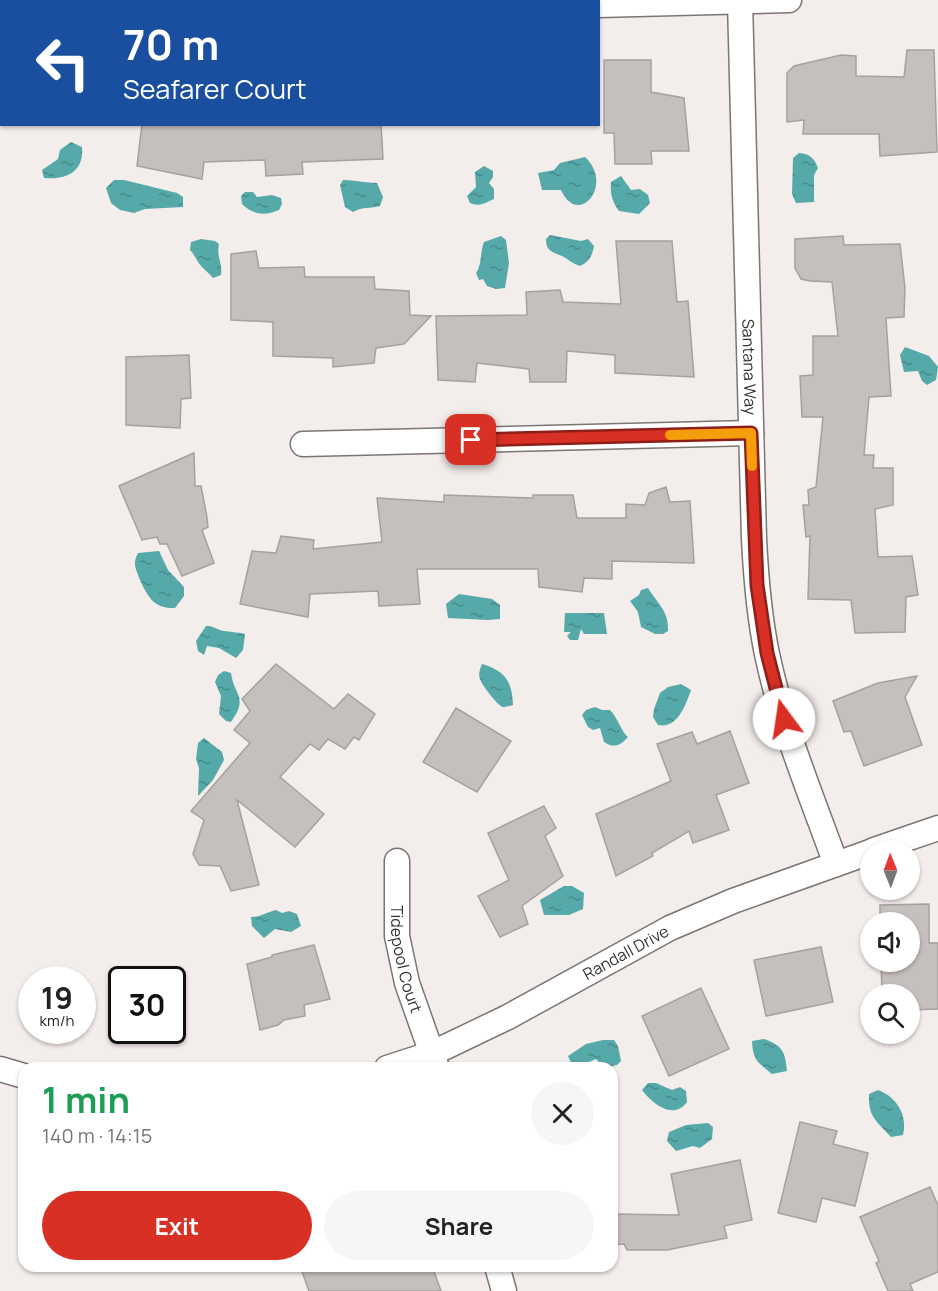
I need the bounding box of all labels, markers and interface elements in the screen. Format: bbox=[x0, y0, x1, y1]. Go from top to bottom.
text: 70 m bbox=[123, 15, 219, 73]
icon: left bbox=[24, 24, 102, 102]
text: Seafarer Court bbox=[123, 70, 307, 107]
street label: Santana Way bbox=[737, 318, 762, 416]
pin bbox=[445, 414, 496, 465]
icon: arrive bbox=[454, 423, 487, 456]
position arrow bbox=[752, 687, 816, 751]
north arrow bbox=[860, 840, 920, 900]
map controls bbox=[860, 840, 920, 1044]
street label: Tidepool Court bbox=[386, 905, 428, 1016]
button: sound bbox=[860, 912, 920, 972]
street label: Randall Drive bbox=[579, 920, 673, 985]
speed limit sign: 30 bbox=[108, 966, 186, 1044]
text: 19 bbox=[41, 977, 73, 1018]
button: search bbox=[860, 984, 920, 1044]
text: km/h bbox=[40, 1010, 74, 1031]
text: 1 min bbox=[42, 1075, 130, 1124]
button: close bbox=[531, 1082, 594, 1145]
text: 140 m · 14:15 bbox=[42, 1122, 152, 1149]
button: Exit bbox=[42, 1191, 312, 1260]
button: Share bbox=[324, 1191, 594, 1260]

